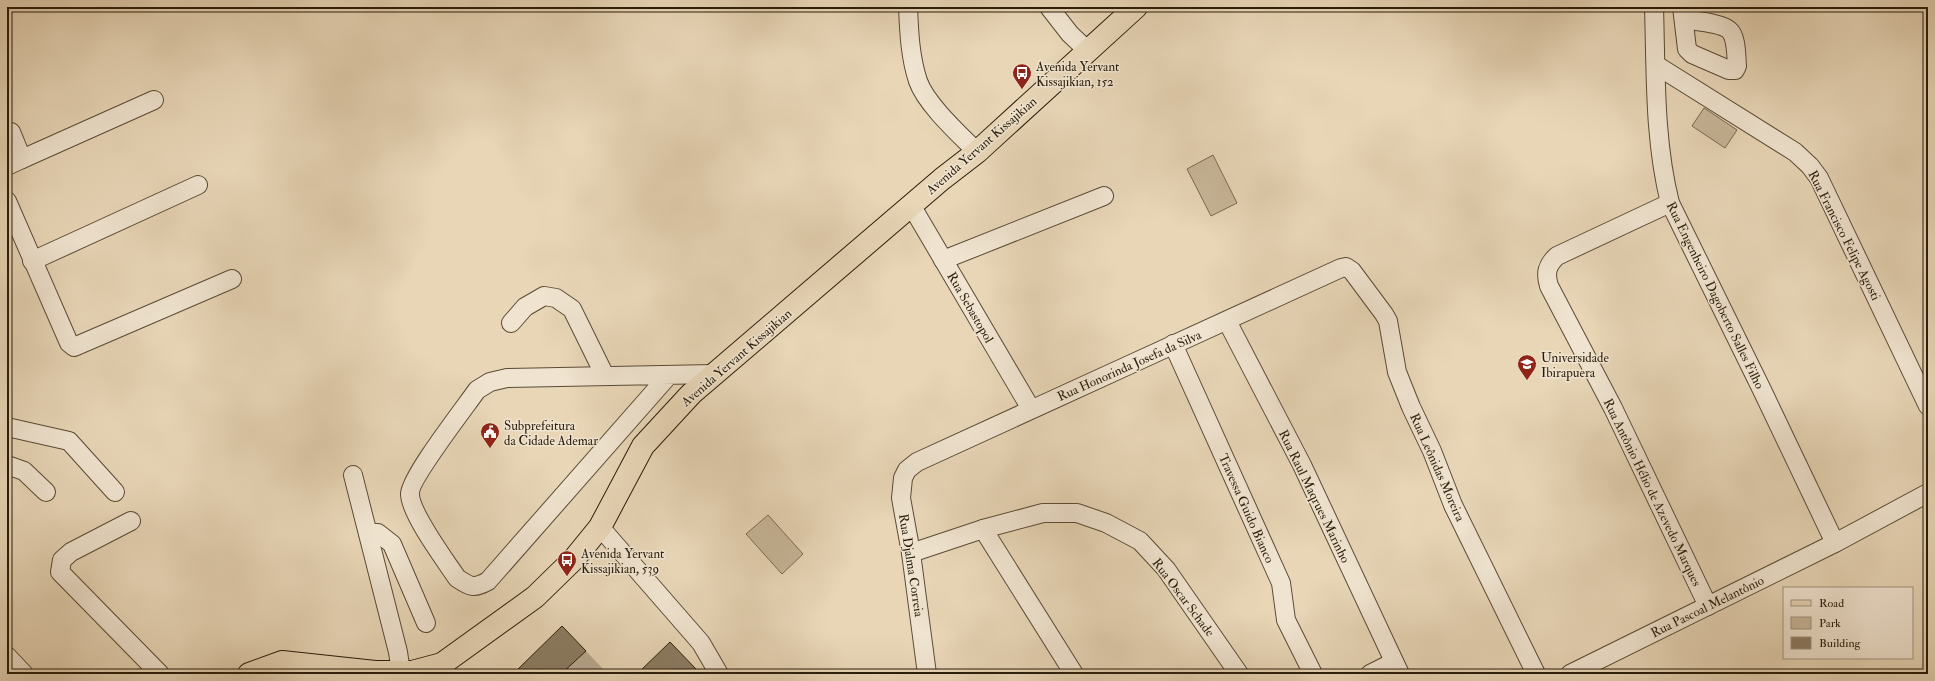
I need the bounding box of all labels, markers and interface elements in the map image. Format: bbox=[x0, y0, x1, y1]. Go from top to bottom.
place label: Avenida Yervant Kissajikian, 152 bbox=[1035, 59, 1119, 90]
bus stop icon: Avenida Yervant Kissajikian, 152 bbox=[1011, 62, 1033, 90]
street label: Avenida Yervant Kissajikian bbox=[922, 93, 1040, 199]
street label: Rua Francisco Felipe Agosti bbox=[1803, 168, 1884, 304]
street label: Rua Engenheiro Dagoberto Salles Filho bbox=[1663, 199, 1767, 392]
street label: Rua Sebastopol bbox=[942, 269, 997, 347]
street label: Avenida Yervant Kissajikian bbox=[677, 305, 795, 411]
street label: Rua Honorinda Josefa da Silva bbox=[1055, 327, 1204, 405]
place label: Universidade Ibirapuera bbox=[1541, 350, 1609, 382]
school or university icon: Universidade Ibirapuera bbox=[1516, 353, 1538, 381]
street label: Rua Antônio Hélio de Azevedo Marques bbox=[1600, 396, 1705, 589]
street label: Rua Leônidas Moreira bbox=[1406, 411, 1468, 525]
place label: Subprefeitura da Cidade Ademar bbox=[504, 418, 598, 449]
public building icon: Subprefeitura da Cidade Ademar bbox=[479, 421, 501, 449]
street label: Rua Raul Maqrues Marinho bbox=[1275, 427, 1353, 566]
street label: Travessa Guido Bianco bbox=[1215, 451, 1277, 566]
street label: Rua Djalma Correia bbox=[895, 512, 927, 618]
place label: Avenida Yervant Kissajikian, 539 bbox=[580, 546, 664, 577]
bus stop icon: Avenida Yervant Kissajikian, 539 bbox=[556, 549, 578, 577]
street label: Rua Oscar Schade bbox=[1149, 555, 1218, 640]
street label: Rua Pascoal Melantônio bbox=[1648, 573, 1767, 641]
legend bbox=[1783, 587, 1913, 659]
text: Road bbox=[1819, 596, 1844, 611]
text: Park bbox=[1819, 616, 1841, 631]
text: Building bbox=[1819, 636, 1862, 651]

